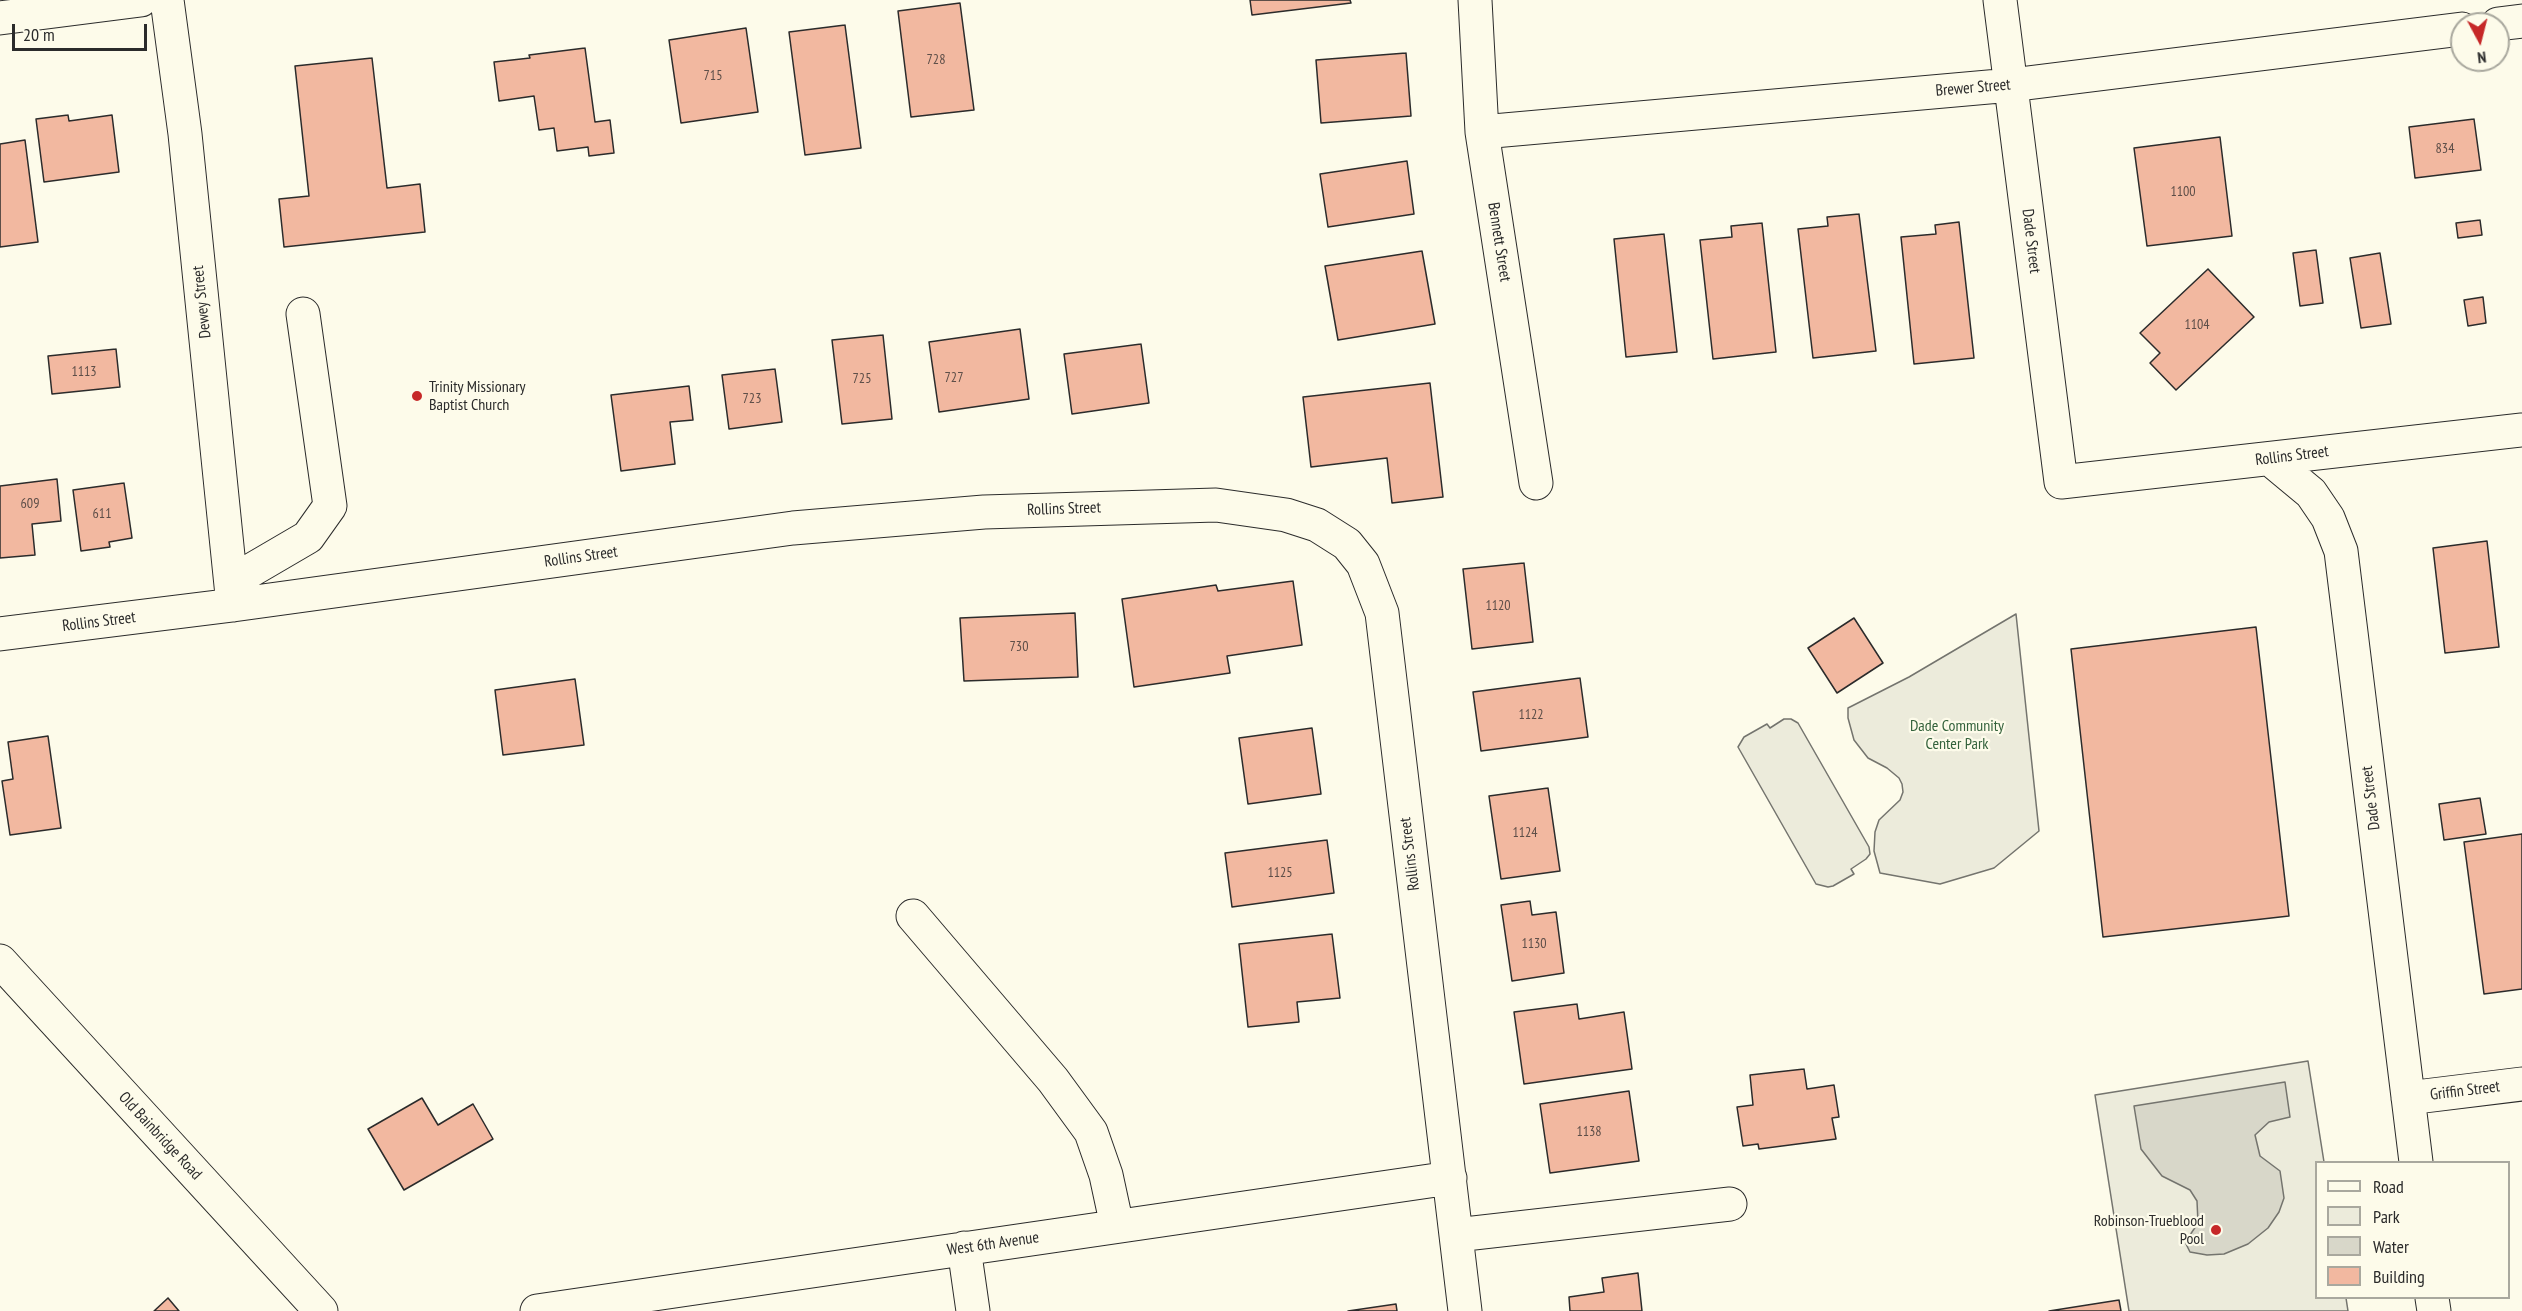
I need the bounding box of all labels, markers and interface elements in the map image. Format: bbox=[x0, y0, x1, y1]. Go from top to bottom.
scale bar bbox=[15, 12, 150, 50]
north arrow bbox=[2450, 12, 2510, 72]
text: 20 m bbox=[23, 23, 55, 46]
text: N bbox=[2476, 47, 2487, 68]
house number: 728 bbox=[927, 52, 945, 68]
house number: 715 bbox=[704, 68, 722, 84]
street label: Brewer Street bbox=[1935, 75, 2011, 101]
house number: 834 bbox=[2436, 141, 2454, 157]
house number: 1100 bbox=[2170, 184, 2196, 200]
street label: Bennett Street bbox=[1483, 201, 1515, 283]
street label: Dade Street bbox=[2018, 208, 2044, 274]
street label: Dewey Street bbox=[189, 265, 215, 339]
house number: 1104 bbox=[2184, 317, 2210, 333]
house number: 1113 bbox=[71, 364, 97, 380]
house number: 727 bbox=[945, 370, 963, 386]
house number: 725 bbox=[853, 371, 871, 387]
place label: Trinity Missionary Baptist Church bbox=[429, 377, 526, 415]
marker: Trinity Missionary Baptist Church bbox=[410, 389, 424, 403]
house number: 723 bbox=[743, 391, 761, 407]
street label: Rollins Street bbox=[2254, 442, 2330, 470]
house number: 609 bbox=[21, 496, 39, 512]
street label: Rollins Street bbox=[1027, 498, 1101, 520]
house number: 611 bbox=[93, 506, 111, 522]
street label: Rollins Street bbox=[543, 542, 619, 572]
house number: 1120 bbox=[1485, 598, 1511, 614]
street label: Rollins Street bbox=[61, 608, 137, 636]
house number: 730 bbox=[1010, 639, 1028, 655]
house number: 1122 bbox=[1518, 707, 1544, 723]
park label: Dade Community Center Park bbox=[1910, 716, 2004, 754]
street label: Dade Street bbox=[2358, 765, 2384, 831]
street label: Rollins Street bbox=[1396, 816, 1424, 892]
house number: 1124 bbox=[1512, 825, 1538, 841]
house number: 1125 bbox=[1267, 865, 1293, 881]
house number: 1130 bbox=[1521, 936, 1547, 952]
street label: Griffin Street bbox=[2429, 1077, 2501, 1105]
street label: Old Bainbridge Road bbox=[114, 1088, 206, 1184]
house number: 1138 bbox=[1576, 1124, 1602, 1140]
legend bbox=[2315, 1161, 2510, 1299]
text: Road bbox=[2373, 1175, 2404, 1198]
text: Park bbox=[2373, 1205, 2400, 1228]
place label: Robinson-Trueblood Pool bbox=[2094, 1211, 2204, 1249]
marker: Robinson-Trueblood Pool bbox=[2209, 1223, 2223, 1237]
street label: West 6th Avenue bbox=[946, 1228, 1040, 1260]
text: Water bbox=[2373, 1235, 2409, 1258]
text: Building bbox=[2373, 1265, 2425, 1288]

